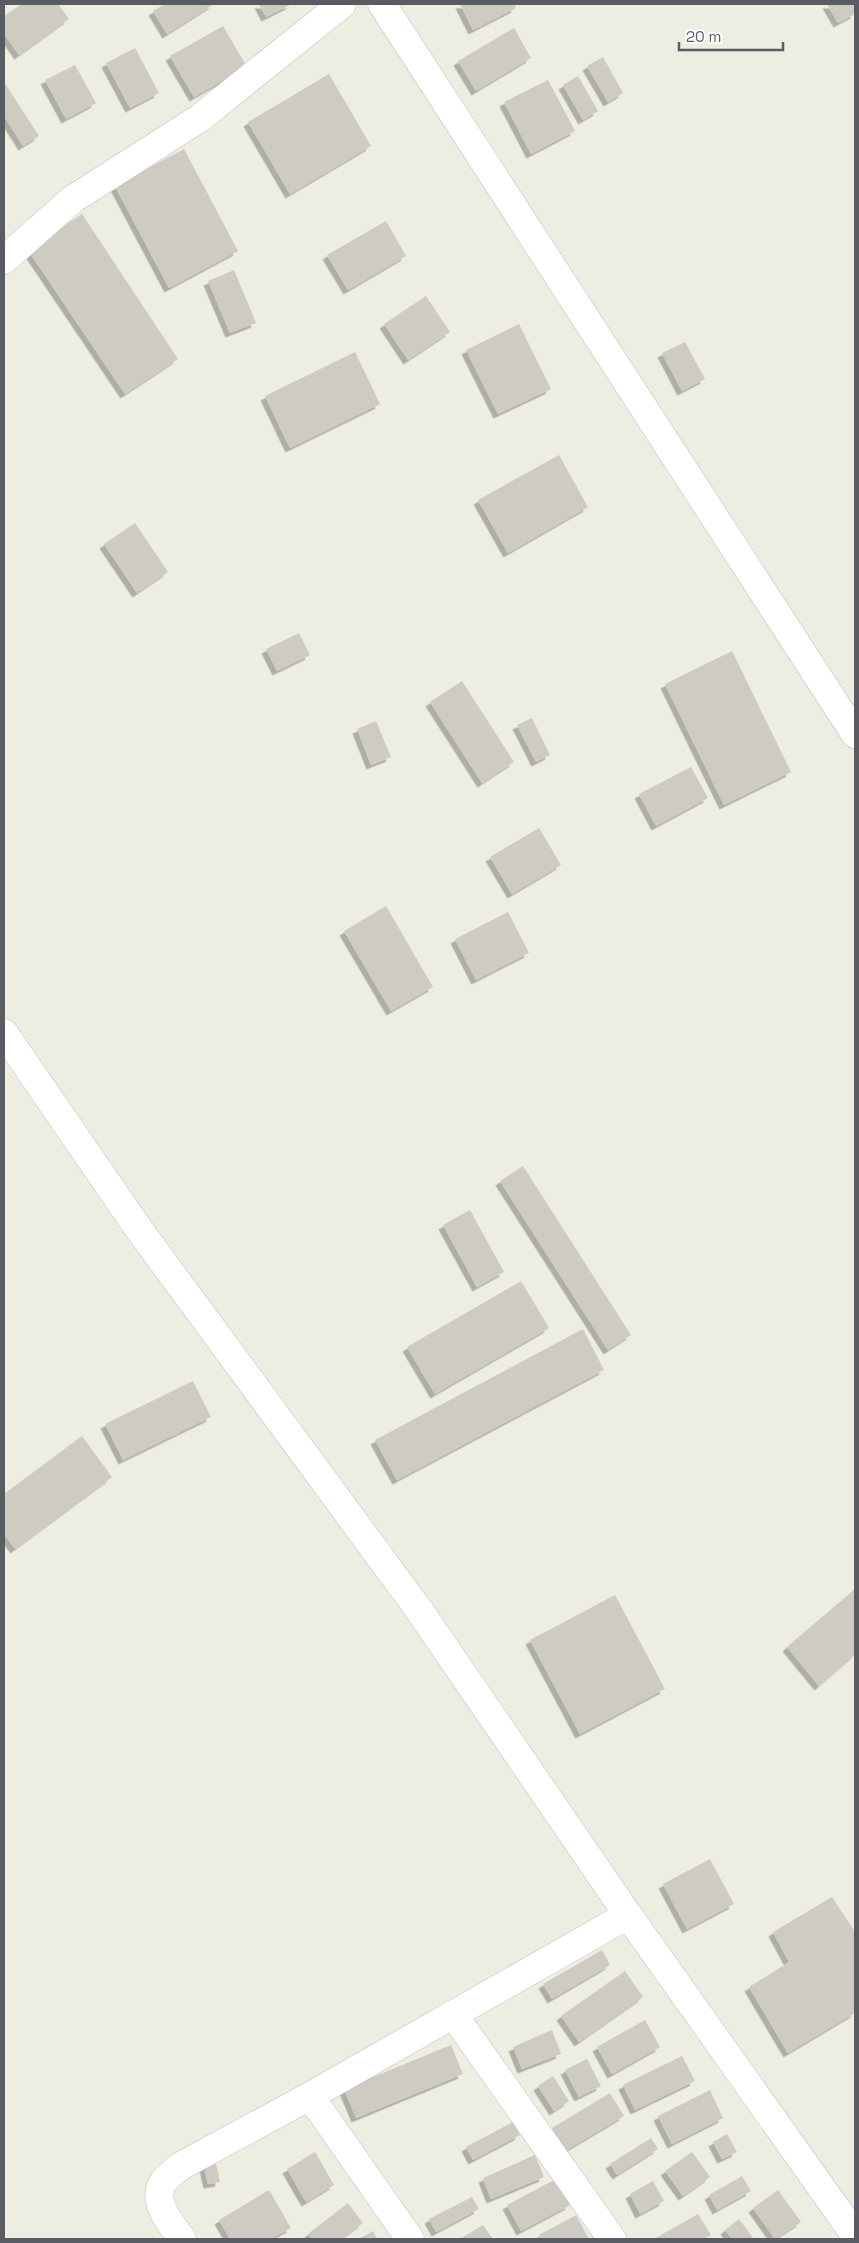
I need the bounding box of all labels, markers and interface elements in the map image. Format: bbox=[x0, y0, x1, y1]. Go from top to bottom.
scale bar bbox=[679, 20, 783, 52]
text: 20 m bbox=[686, 27, 721, 46]

